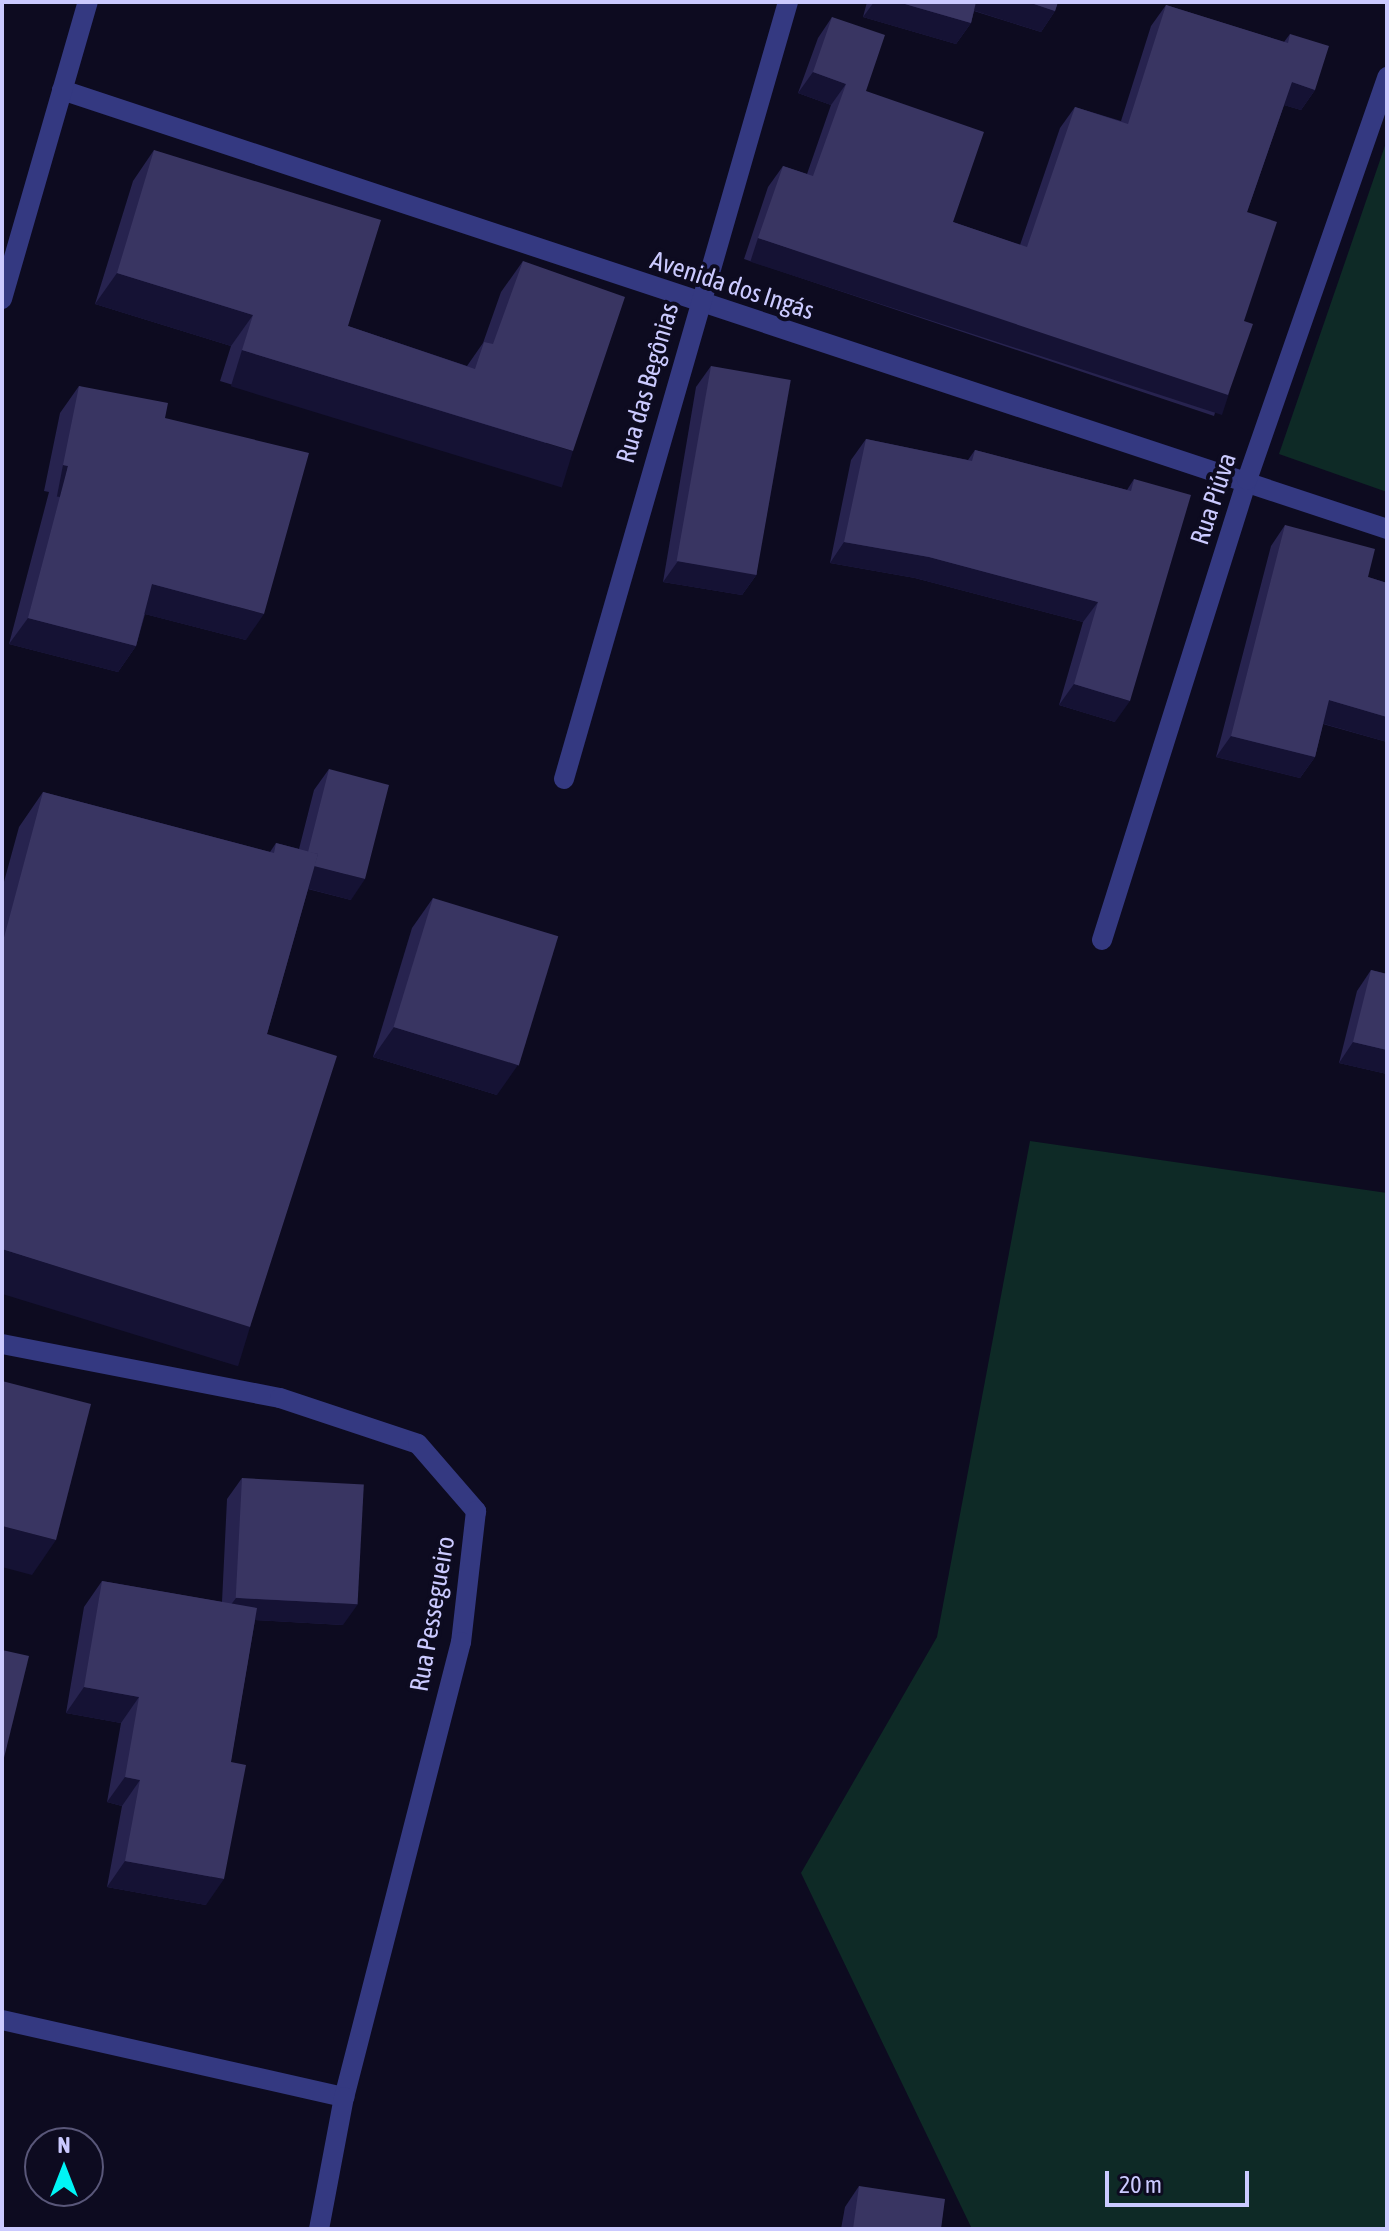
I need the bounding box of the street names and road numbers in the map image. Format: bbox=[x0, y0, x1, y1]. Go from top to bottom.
street label: Avenida dos Ingás bbox=[646, 245, 818, 327]
street label: Rua das Begônias bbox=[610, 299, 686, 467]
street label: Rua Piúva bbox=[1185, 449, 1243, 549]
street label: Rua Pessegueiro bbox=[404, 1534, 462, 1694]

